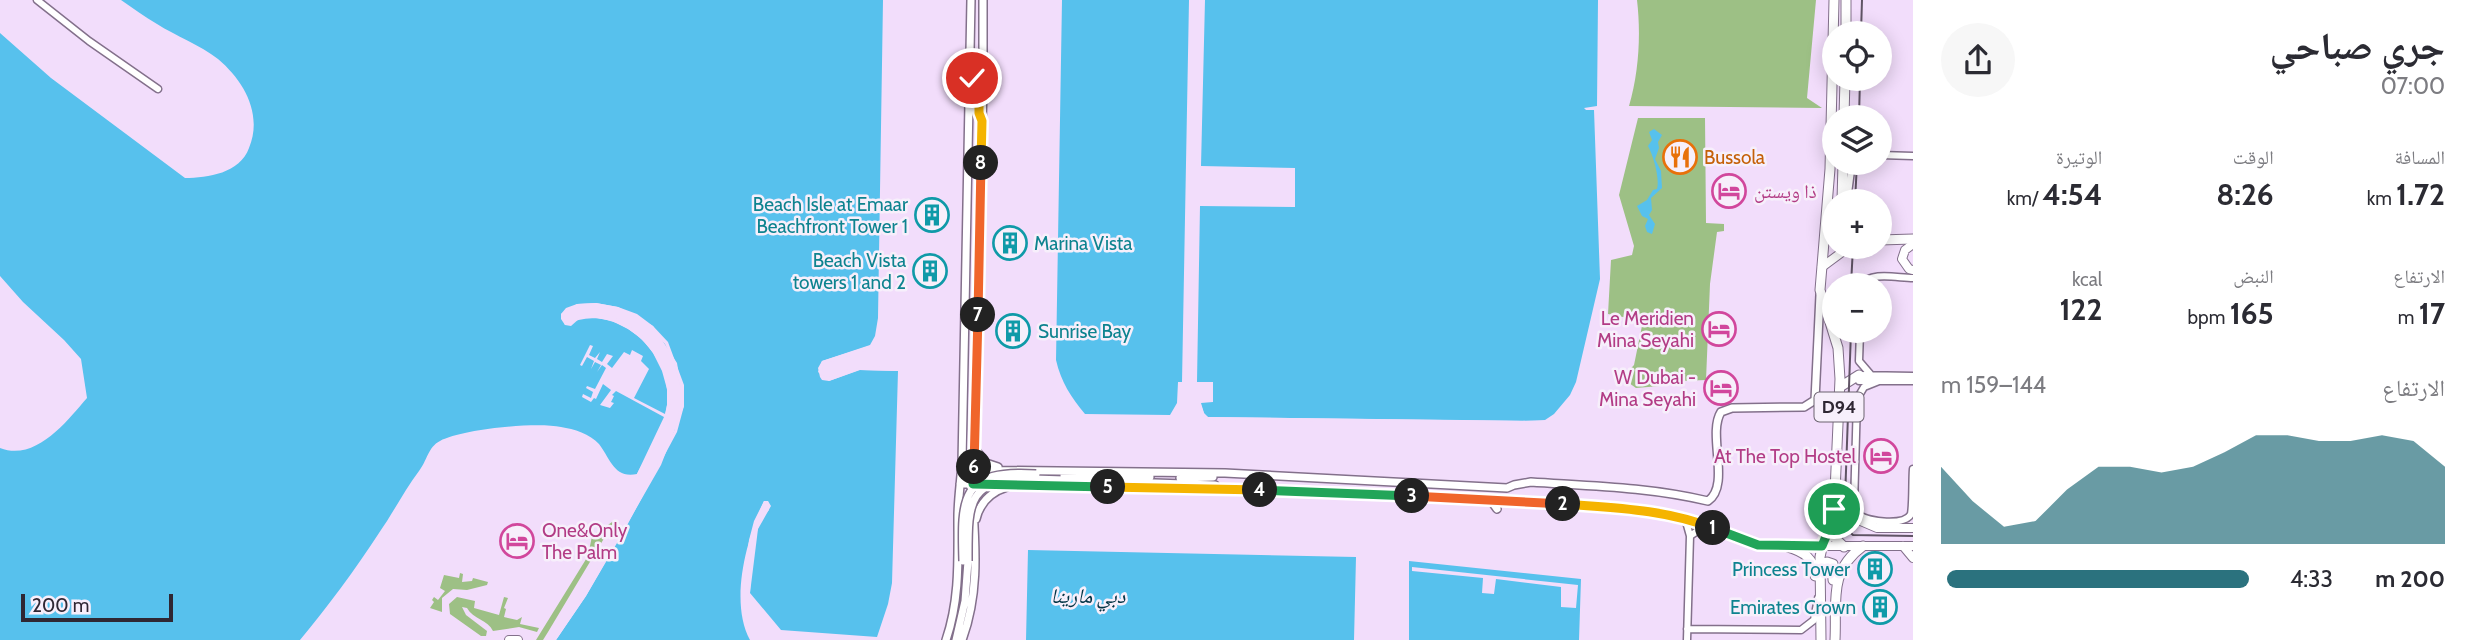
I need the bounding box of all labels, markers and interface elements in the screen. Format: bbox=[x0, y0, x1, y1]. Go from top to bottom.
map controls bbox=[1822, 21, 1892, 343]
button: locate bbox=[1822, 21, 1892, 91]
text: جري صباحي bbox=[2269, 22, 2445, 69]
button: share bbox=[1941, 23, 2015, 97]
pin bbox=[942, 48, 1002, 108]
icon: check bbox=[953, 59, 991, 97]
text: 07:00 bbox=[2381, 72, 2445, 100]
button: layers bbox=[1822, 105, 1892, 175]
restaurant icon: Bussola bbox=[1661, 138, 1699, 176]
pin: 8 bbox=[964, 146, 998, 180]
place label: Bussola bbox=[1704, 146, 1765, 169]
text: الوتيرة bbox=[2056, 146, 2102, 169]
text: الوقت bbox=[2233, 146, 2274, 169]
text: المسافة bbox=[2395, 146, 2445, 169]
text: 8 bbox=[975, 151, 986, 174]
hotel icon: ذا ويستن bbox=[1710, 172, 1748, 210]
text: 4:54 bbox=[2042, 176, 2102, 213]
text: 8:26 bbox=[2216, 176, 2274, 213]
text: 1.72 bbox=[2396, 176, 2445, 213]
place label: ذا ويستن bbox=[1754, 180, 1817, 203]
text: /km bbox=[2007, 187, 2042, 210]
text: km bbox=[2367, 187, 2396, 210]
button: + bbox=[1822, 189, 1892, 259]
place label: Beach Isle at Emaar Beachfront Tower 1 bbox=[753, 193, 908, 238]
building icon: Beach Isle at Emaar Beachfront Tower 1 bbox=[913, 196, 951, 234]
building icon: Marina Vista bbox=[991, 224, 1029, 262]
place label: Marina Vista bbox=[1034, 232, 1132, 255]
place label: Beach Vista towers 1 and 2 bbox=[793, 249, 906, 294]
building icon: Beach Vista towers 1 and 2 bbox=[911, 252, 949, 290]
text: النبض bbox=[2233, 265, 2274, 288]
text: الارتفاع bbox=[2393, 265, 2445, 288]
text: kcal bbox=[2072, 268, 2102, 291]
button: − bbox=[1822, 273, 1892, 343]
text: 122 bbox=[2060, 291, 2102, 328]
text: 165 bbox=[2230, 295, 2274, 332]
text: 17 bbox=[2419, 295, 2445, 332]
pin: 7 bbox=[960, 298, 996, 332]
text: 7 bbox=[973, 303, 982, 326]
text: bpm bbox=[2188, 306, 2230, 329]
text: m bbox=[2398, 306, 2419, 329]
place label: Le Meridien Mina Seyahi bbox=[1597, 307, 1694, 352]
hotel icon: Le Meridien Mina Seyahi bbox=[1700, 310, 1738, 348]
building icon: Sunrise Bay bbox=[994, 312, 1032, 350]
place label: Sunrise Bay bbox=[1038, 320, 1132, 343]
place label: W Dubai - Mina Seyahi bbox=[1599, 366, 1696, 411]
hotel icon: W Dubai - Mina Seyahi bbox=[1702, 369, 1740, 407]
text: 144–159 m bbox=[1941, 371, 2046, 399]
text: الارتفاع bbox=[2382, 374, 2445, 402]
road number: D94 bbox=[1814, 393, 1864, 422]
hotel icon: At The Top Hostel bbox=[1862, 437, 1900, 475]
place label: At The Top Hostel bbox=[1714, 445, 1857, 468]
pin: 6 bbox=[956, 449, 992, 484]
text: 6 bbox=[968, 455, 979, 478]
pin: 5 bbox=[1090, 470, 1126, 504]
pin: 4 bbox=[1242, 472, 1278, 508]
text: 5 bbox=[1102, 475, 1113, 498]
text: 4 bbox=[1254, 478, 1265, 501]
pin: 3 bbox=[1394, 478, 1430, 514]
pin bbox=[1804, 479, 1864, 539]
text: 3 bbox=[1406, 484, 1417, 507]
pin: 2 bbox=[1546, 486, 1580, 522]
icon: arrive bbox=[1815, 490, 1853, 528]
text: 2 bbox=[1557, 492, 1568, 515]
pin: 1 bbox=[1696, 510, 1730, 546]
text: 1 bbox=[1709, 516, 1716, 539]
place label: One&Only The Palm bbox=[542, 519, 628, 564]
hotel icon: One&Only The Palm bbox=[498, 522, 536, 560]
building icon: Princess Tower bbox=[1856, 550, 1894, 588]
place label: Princess Tower bbox=[1732, 558, 1850, 581]
text: 4:33 bbox=[2290, 565, 2333, 593]
text: 200 m bbox=[2375, 565, 2445, 593]
water label: دبي مارينا bbox=[1051, 583, 1126, 612]
building icon: Emirates Crown bbox=[1861, 588, 1899, 626]
scale bar bbox=[21, 591, 173, 623]
text: 200 m bbox=[32, 594, 89, 617]
place label: Emirates Crown bbox=[1730, 596, 1856, 619]

